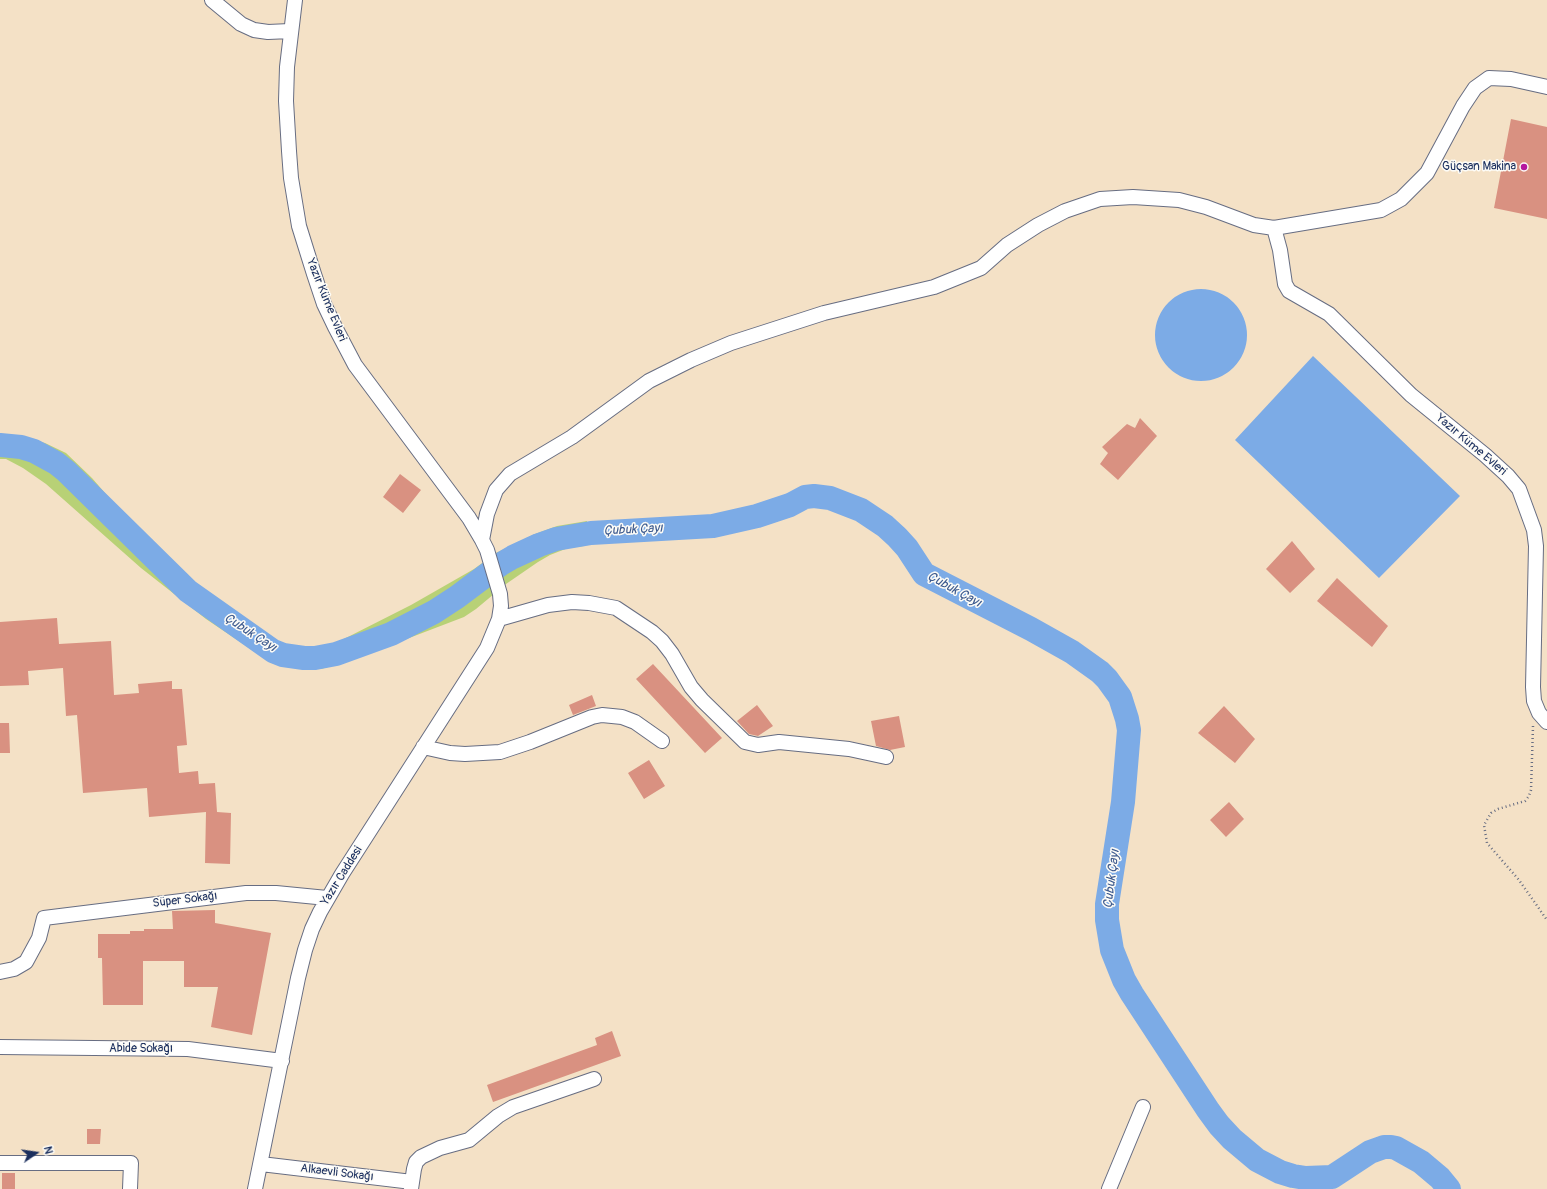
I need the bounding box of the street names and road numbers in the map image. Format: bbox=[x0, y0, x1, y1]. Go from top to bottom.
street label: Yazır Küme Evleri bbox=[303, 257, 349, 343]
street label: Yazır Küme Evleri bbox=[1433, 411, 1509, 479]
street label: Yazır Caddesi bbox=[318, 844, 366, 908]
street label: Süper Sokağı bbox=[152, 889, 218, 911]
street label: Abide Sokağı bbox=[109, 1042, 173, 1056]
street label: Alkaevli Sokağı bbox=[300, 1161, 374, 1185]

